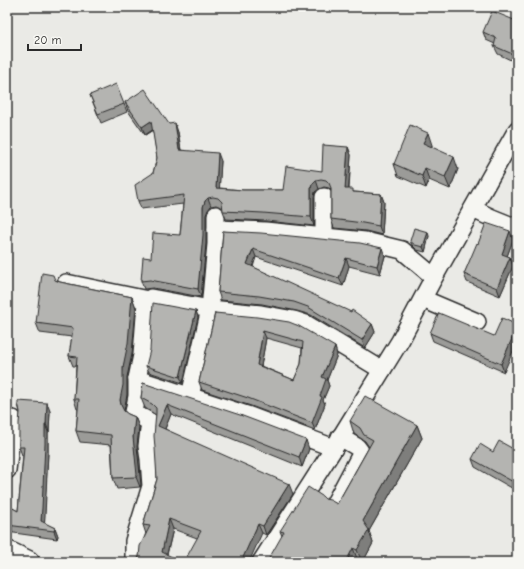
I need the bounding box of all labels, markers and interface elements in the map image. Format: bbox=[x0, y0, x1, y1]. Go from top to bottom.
scale bar bbox=[28, 26, 81, 52]
text: 20 m bbox=[34, 33, 62, 47]

